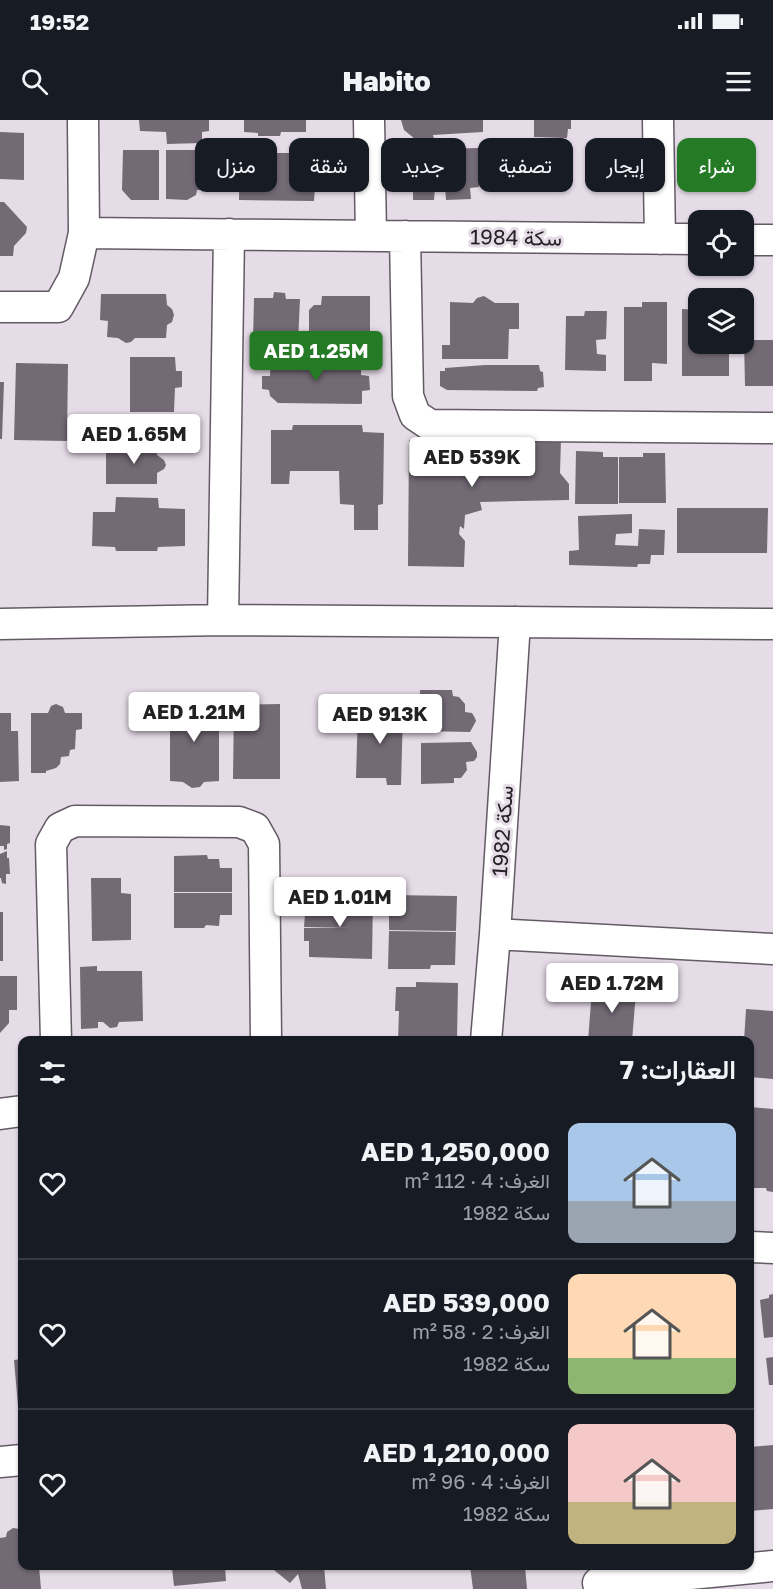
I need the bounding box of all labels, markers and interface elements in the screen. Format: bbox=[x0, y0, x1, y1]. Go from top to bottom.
text: 19:52 bbox=[30, 8, 89, 35]
icon: search bbox=[18, 65, 51, 98]
text: Habito bbox=[342, 65, 431, 97]
icon: menu bbox=[722, 65, 755, 98]
chip: منزل bbox=[195, 138, 277, 192]
chip: شقة bbox=[289, 138, 369, 192]
chip: جديد bbox=[381, 138, 466, 192]
chip: تصفية bbox=[478, 138, 573, 192]
chip: إيجار bbox=[585, 138, 665, 192]
chip: شراء bbox=[677, 138, 756, 192]
map controls bbox=[688, 210, 754, 354]
button: locate bbox=[688, 210, 754, 276]
street label: سكة 1984 bbox=[470, 223, 562, 251]
button: layers bbox=[688, 288, 754, 354]
pin: AED 1.25M bbox=[247, 331, 385, 382]
text: AED 1.25M bbox=[264, 338, 368, 362]
pin: AED 1.65M bbox=[65, 414, 203, 465]
text: AED 1.65M bbox=[81, 421, 187, 445]
pin: AED 539K bbox=[410, 437, 534, 488]
text: AED 539K bbox=[423, 444, 521, 468]
pin: AED 1.21M bbox=[125, 692, 263, 743]
pin: AED 913K bbox=[318, 694, 442, 745]
text: AED 1.21M bbox=[143, 699, 245, 723]
text: AED 913K bbox=[332, 701, 428, 725]
street label: سكة 1982 bbox=[486, 785, 518, 877]
pin: AED 1.01M bbox=[271, 877, 409, 928]
text: AED 1.01M bbox=[288, 884, 392, 908]
pin: AED 1.72M bbox=[543, 963, 681, 1014]
text: AED 1.72M bbox=[560, 970, 664, 994]
text: العقارات: 7 bbox=[620, 1054, 736, 1085]
icon: filters bbox=[36, 1056, 69, 1089]
text: AED 1,250,000 bbox=[361, 1136, 550, 1167]
icon: home bbox=[616, 1147, 688, 1219]
icon: heart bbox=[36, 1167, 69, 1200]
text: الغرف: 4 · 112 m² bbox=[404, 1168, 550, 1192]
text: سكة 1982 bbox=[463, 1200, 550, 1224]
text: AED 539,000 bbox=[383, 1287, 550, 1318]
icon: home bbox=[616, 1298, 688, 1370]
icon: heart bbox=[36, 1318, 69, 1351]
text: الغرف: 2 · 58 m² bbox=[412, 1319, 550, 1343]
text: سكة 1982 bbox=[463, 1351, 550, 1375]
text: AED 1,210,000 bbox=[363, 1437, 550, 1468]
icon: home bbox=[616, 1448, 688, 1520]
icon: heart bbox=[36, 1468, 69, 1501]
text: الغرف: 4 · 96 m² bbox=[411, 1469, 550, 1493]
text: سكة 1982 bbox=[463, 1501, 550, 1525]

